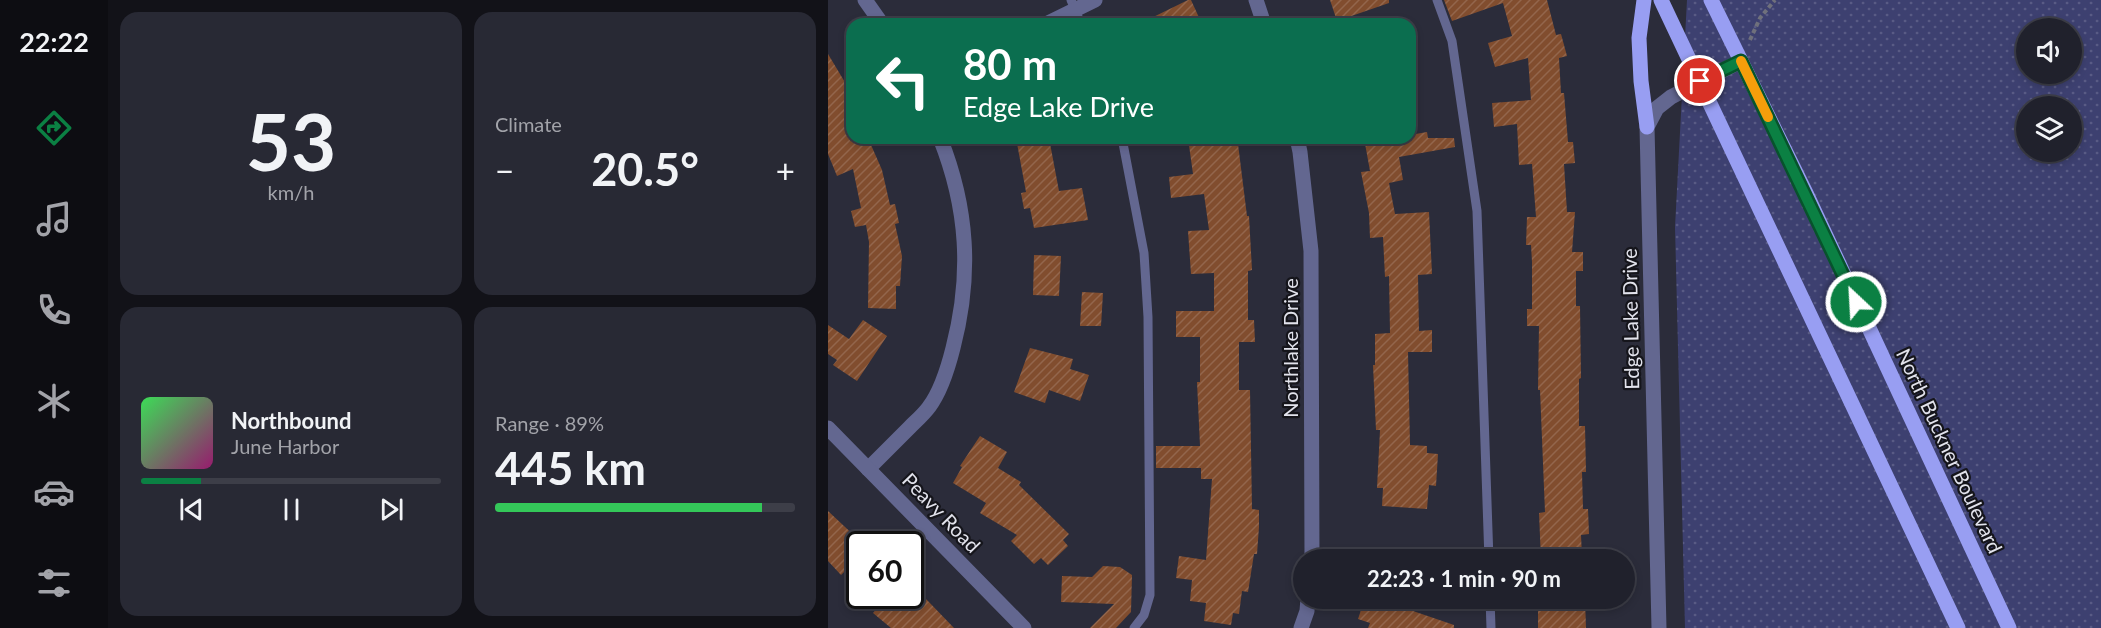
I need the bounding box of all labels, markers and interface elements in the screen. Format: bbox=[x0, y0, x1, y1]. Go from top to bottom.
map controls bbox=[2016, 18, 2082, 162]
button: sound bbox=[2016, 18, 2082, 84]
text: 22:22 bbox=[19, 25, 89, 58]
text: 80 m bbox=[963, 39, 1057, 89]
icon: left bbox=[864, 42, 942, 120]
pin bbox=[1674, 55, 1725, 106]
icon: arrive bbox=[1683, 64, 1716, 97]
text: Edge Lake Drive bbox=[963, 90, 1154, 123]
text: 53 bbox=[246, 94, 336, 188]
button: layers bbox=[2016, 96, 2082, 162]
icon: directions bbox=[33, 107, 75, 149]
text: Climate bbox=[495, 112, 562, 136]
text: 20.5° bbox=[591, 142, 699, 196]
text: − bbox=[495, 150, 514, 190]
text: + bbox=[776, 150, 795, 190]
text: km/h bbox=[268, 180, 314, 204]
icon: music bbox=[33, 198, 75, 240]
street label: Edge Lake Drive bbox=[1617, 248, 1643, 390]
position arrow bbox=[1824, 270, 1888, 334]
street label: Northlake Drive bbox=[1278, 278, 1302, 418]
icon: phone bbox=[33, 289, 75, 331]
street label: North Buckner Boulevard bbox=[1892, 345, 2008, 557]
icon: climate bbox=[33, 380, 75, 422]
text: Northbound bbox=[231, 407, 351, 434]
text: Range · 89% bbox=[495, 411, 604, 435]
text: June Harbor bbox=[231, 434, 339, 458]
text: 445 km bbox=[495, 441, 646, 495]
street label: Peavy Road bbox=[898, 468, 986, 557]
icon: car bbox=[33, 471, 75, 513]
icon: previous bbox=[175, 493, 208, 526]
icon: pause bbox=[275, 493, 308, 526]
icon: next bbox=[375, 493, 408, 526]
speed limit sign: 60 bbox=[846, 531, 924, 609]
icon: filters bbox=[33, 562, 75, 604]
text: 22:23 · 1 min · 90 m bbox=[1367, 565, 1561, 592]

